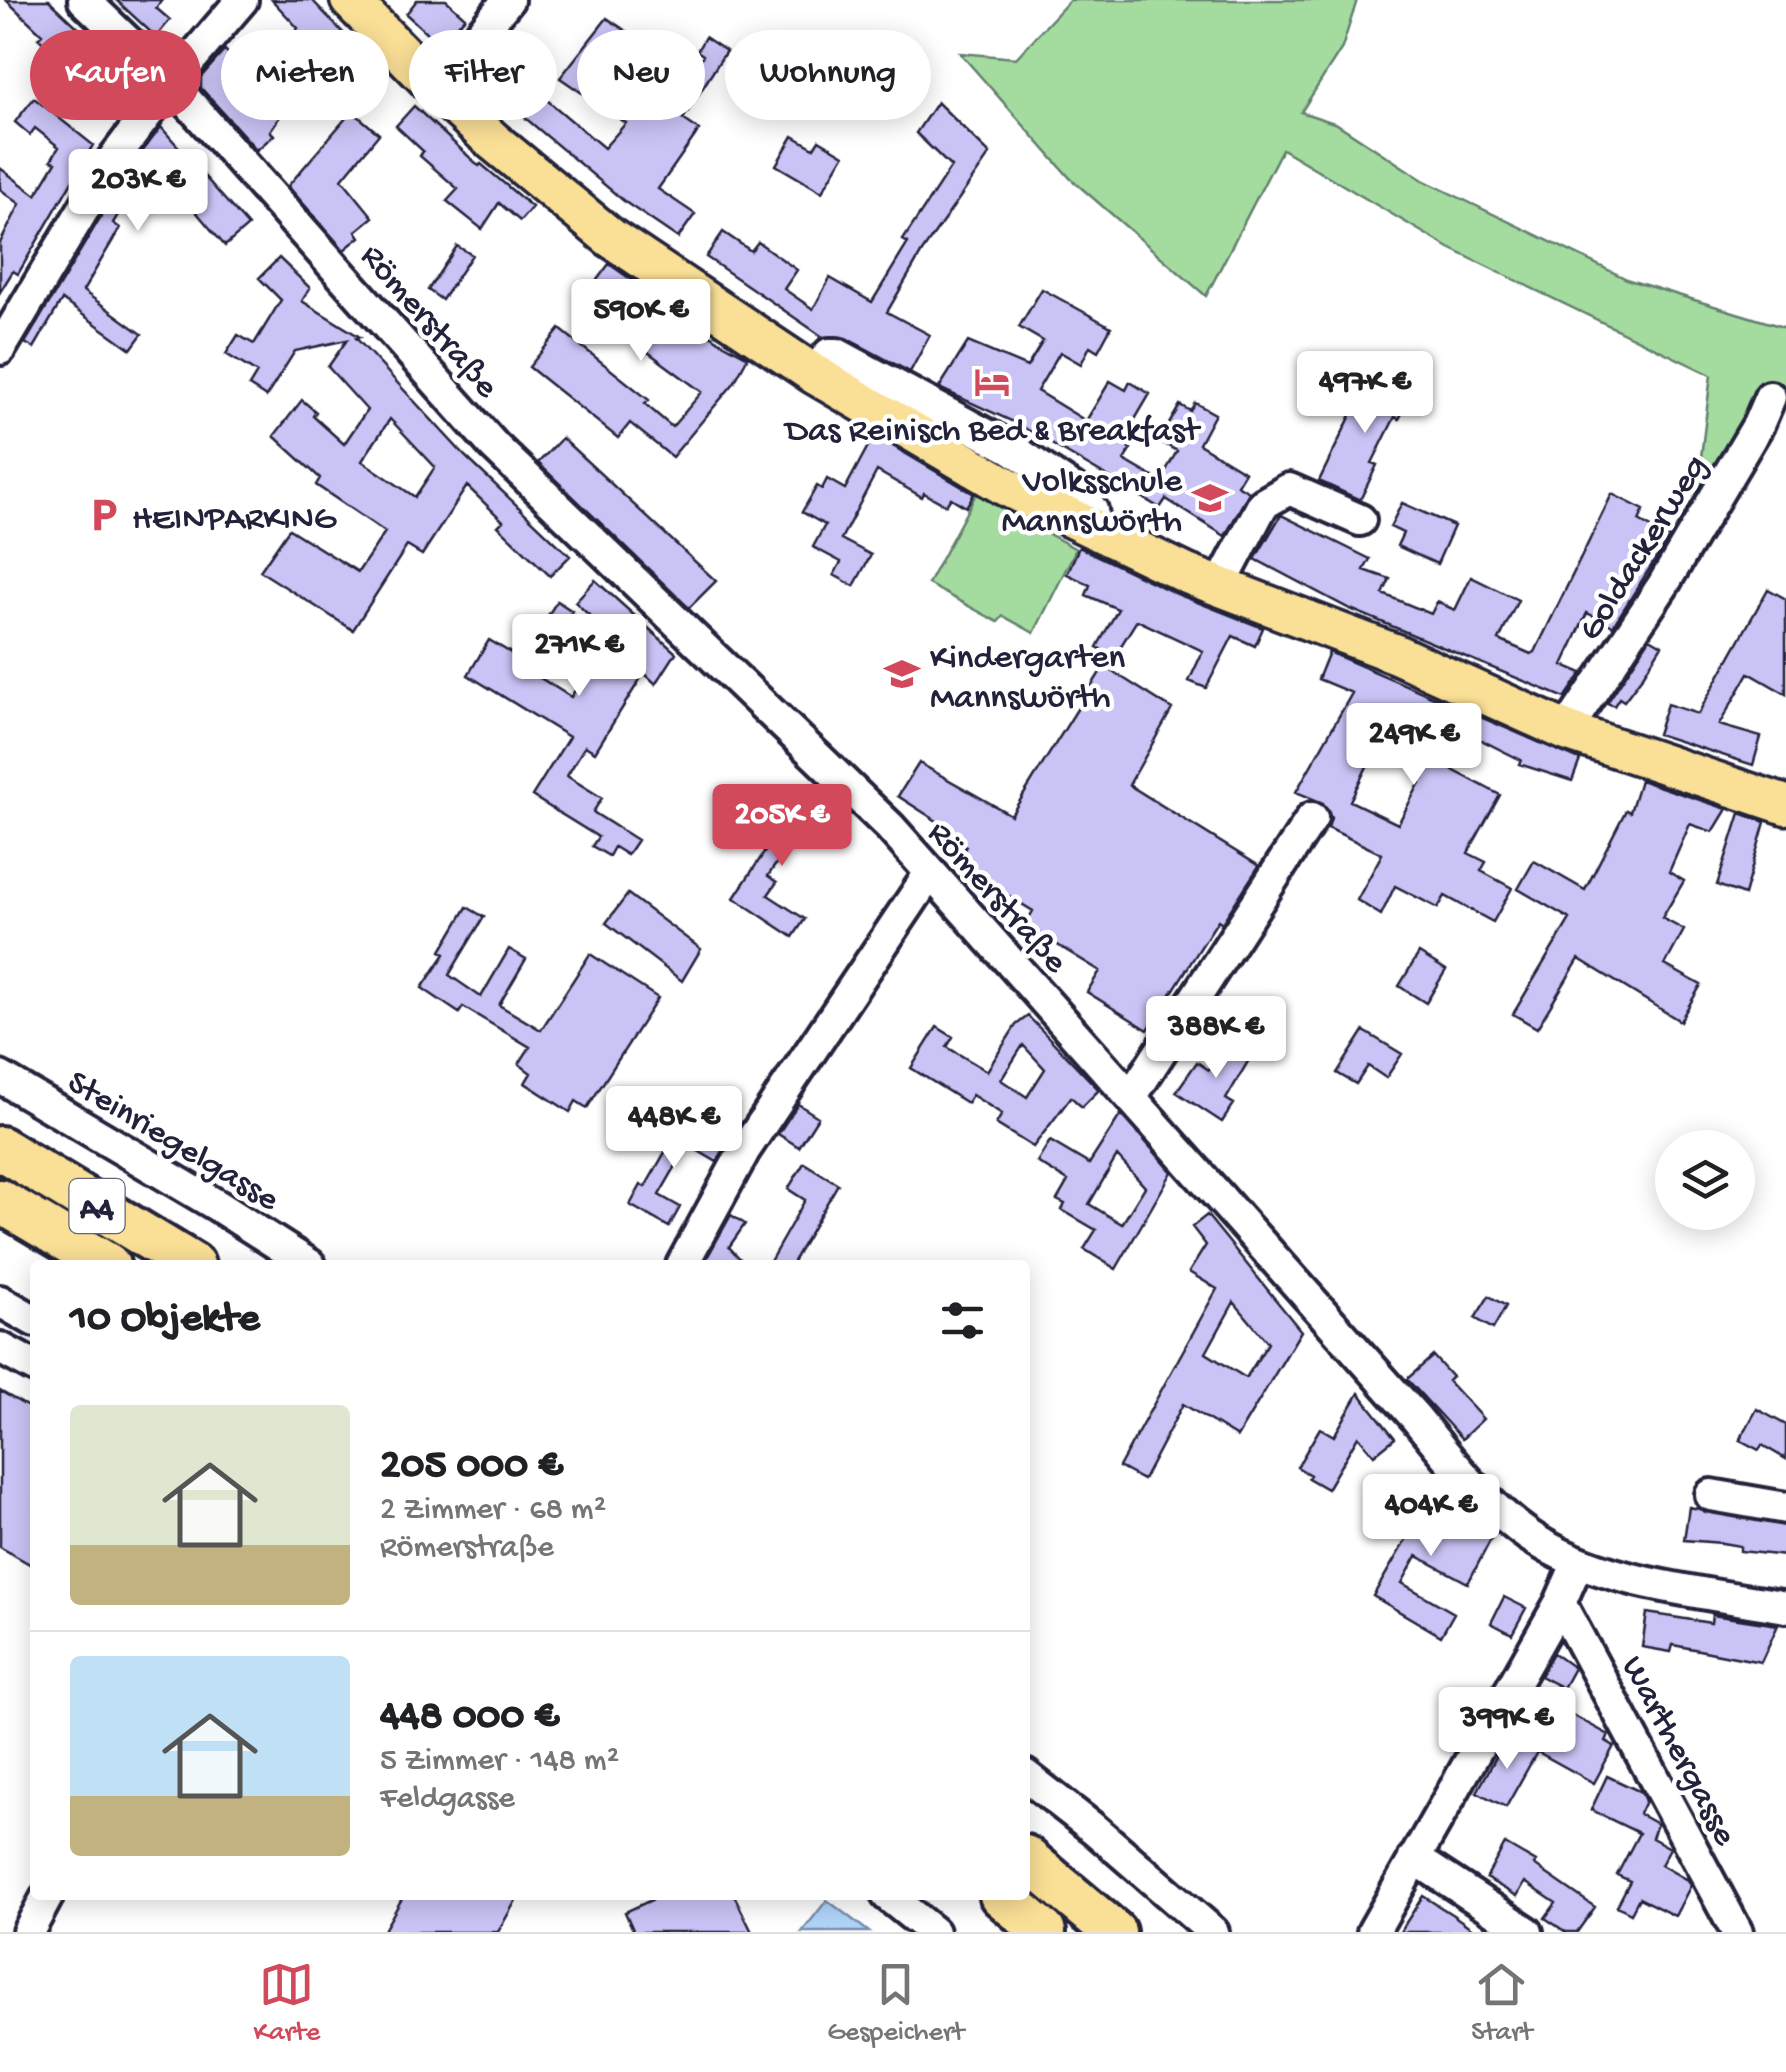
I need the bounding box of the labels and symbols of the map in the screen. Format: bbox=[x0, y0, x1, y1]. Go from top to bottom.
pin: 203K € bbox=[57, 149, 219, 234]
street label: Römerstraße bbox=[350, 237, 506, 409]
pin: 590K € bbox=[560, 279, 722, 364]
pin: 497K € bbox=[1284, 351, 1446, 436]
hotel icon: Das Reinisch Bed & Breakfast bbox=[973, 363, 1011, 401]
place label: Das Reinisch Bed & Breakfast bbox=[783, 412, 1201, 453]
street label: Goldackerweg bbox=[1571, 449, 1718, 649]
place label: Volksschule Mannswörth bbox=[1001, 463, 1183, 544]
school or university icon: Volksschule Mannswörth bbox=[1191, 479, 1229, 517]
parking icon: HEINPARKING bbox=[85, 496, 123, 534]
place label: HEINPARKING bbox=[132, 500, 337, 541]
pin: 271K € bbox=[498, 614, 660, 699]
place label: Kindergarten Mannswörth bbox=[930, 639, 1126, 720]
school or university icon: Kindergarten Mannswörth bbox=[883, 655, 921, 693]
pin: 249K € bbox=[1333, 703, 1495, 788]
pin: 205K € bbox=[701, 784, 863, 869]
street label: Römerstraße bbox=[917, 814, 1075, 984]
pin: 388K € bbox=[1135, 996, 1297, 1081]
street label: Steinriegelgasse bbox=[59, 1063, 286, 1222]
pin: 448K € bbox=[593, 1086, 755, 1171]
road number: A4 bbox=[70, 1179, 124, 1233]
pin: 404K € bbox=[1350, 1474, 1512, 1559]
street label: Warthergasse bbox=[1610, 1650, 1745, 1854]
pin: 399K € bbox=[1426, 1687, 1588, 1772]

